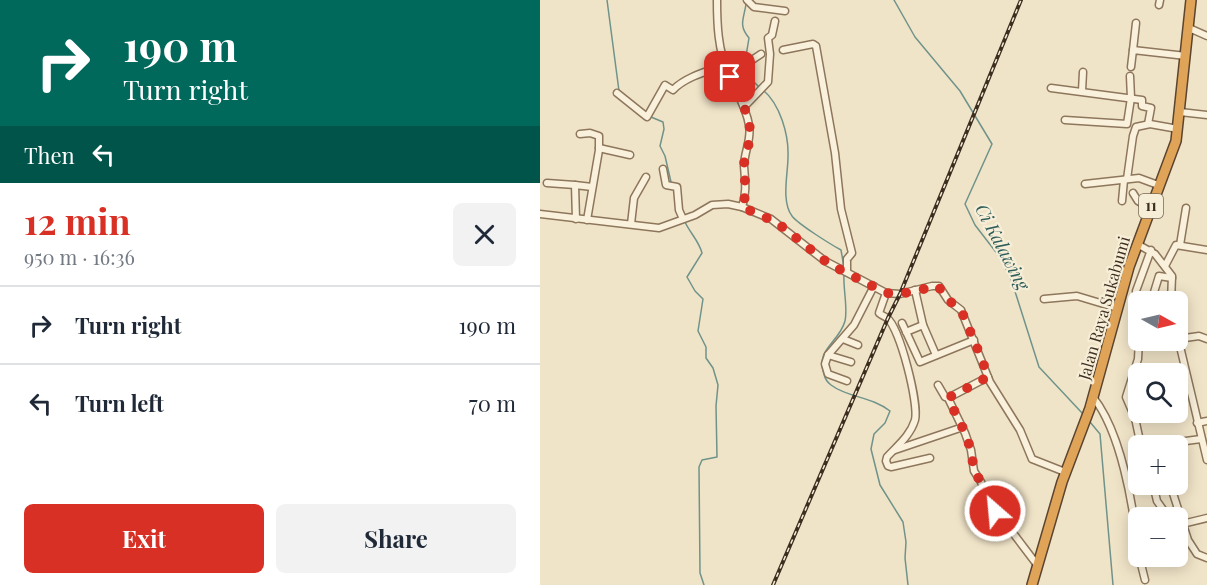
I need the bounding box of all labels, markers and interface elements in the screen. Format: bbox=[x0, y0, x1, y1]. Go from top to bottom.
text: 190 m bbox=[123, 17, 237, 73]
icon: right bbox=[24, 24, 102, 102]
pin bbox=[704, 51, 755, 102]
icon: arrive bbox=[713, 60, 746, 93]
text: Turn right bbox=[123, 71, 248, 107]
icon: left bbox=[87, 138, 120, 171]
text: Then bbox=[24, 140, 75, 170]
road number: 11 bbox=[1139, 194, 1163, 218]
text: 12 min bbox=[24, 196, 131, 244]
water label: Ci Kalawing bbox=[970, 199, 1036, 295]
button: close bbox=[453, 203, 516, 266]
street label: Jalan Raya Sukabumi bbox=[1073, 233, 1134, 383]
text: 950 m · 16:36 bbox=[24, 243, 135, 270]
north arrow bbox=[1128, 291, 1188, 351]
map controls bbox=[1128, 291, 1188, 567]
icon: right bbox=[24, 309, 57, 342]
text: Turn right bbox=[75, 310, 181, 340]
text: 190 m bbox=[458, 310, 516, 340]
button: search bbox=[1128, 363, 1188, 423]
icon: left bbox=[24, 387, 57, 420]
text: Turn left bbox=[75, 388, 164, 418]
text: 70 m bbox=[469, 388, 516, 418]
button: + bbox=[1128, 435, 1188, 495]
position arrow bbox=[963, 479, 1027, 543]
button: Exit bbox=[24, 504, 264, 573]
button: Share bbox=[276, 504, 516, 573]
button: − bbox=[1128, 507, 1188, 567]

